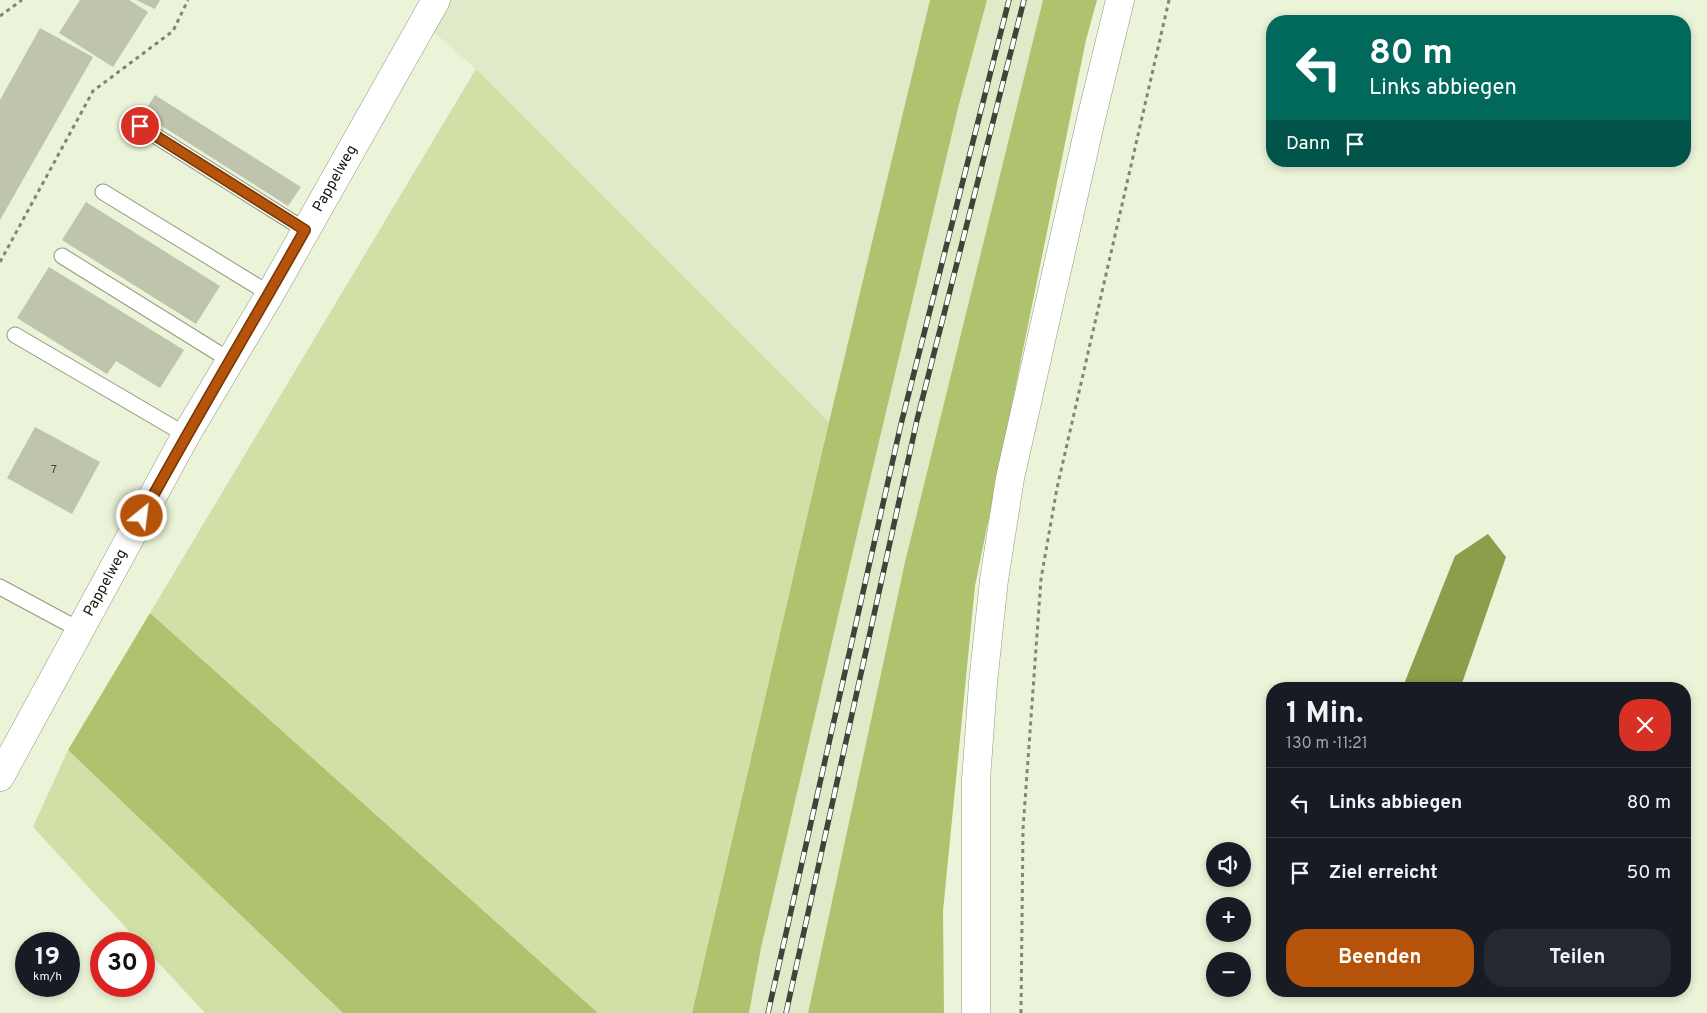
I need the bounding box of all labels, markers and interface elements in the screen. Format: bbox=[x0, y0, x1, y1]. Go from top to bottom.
text: 80 m bbox=[1369, 32, 1453, 76]
icon: left bbox=[1286, 35, 1351, 100]
text: Links abbiegen bbox=[1369, 75, 1517, 102]
pin bbox=[119, 105, 161, 147]
icon: arrive bbox=[126, 112, 154, 140]
icon: arrive bbox=[1341, 130, 1369, 158]
text: Dann bbox=[1286, 132, 1331, 156]
street label: Pappelweg bbox=[309, 142, 362, 215]
house number: 7 bbox=[51, 462, 57, 478]
position arrow bbox=[115, 489, 167, 541]
street label: Pappelweg bbox=[80, 546, 132, 620]
text: 1 Min. bbox=[1286, 696, 1364, 733]
button: close bbox=[1619, 699, 1671, 751]
text: 130 m · 11:21 bbox=[1286, 734, 1368, 754]
icon: left bbox=[1286, 789, 1314, 817]
text: Links abbiegen bbox=[1329, 791, 1462, 815]
text: 80 m bbox=[1627, 791, 1671, 815]
map controls bbox=[1206, 842, 1251, 997]
button: sound bbox=[1206, 842, 1251, 887]
icon: arrive bbox=[1286, 859, 1314, 887]
text: Ziel erreicht bbox=[1329, 861, 1438, 885]
text: 50 m bbox=[1626, 861, 1671, 885]
button: + bbox=[1206, 897, 1251, 942]
button: Beenden bbox=[1286, 929, 1474, 987]
button: Teilen bbox=[1484, 929, 1671, 987]
speed limit sign: 30 bbox=[90, 932, 155, 997]
text: 19 bbox=[35, 942, 60, 974]
button: − bbox=[1206, 952, 1251, 997]
text: km/h bbox=[33, 969, 62, 985]

